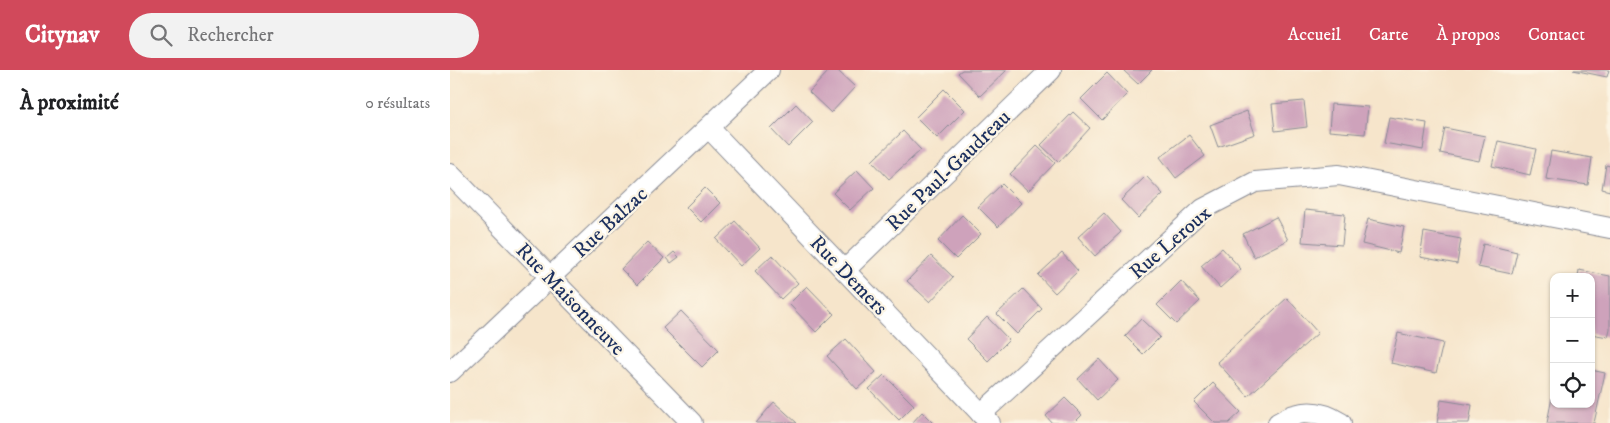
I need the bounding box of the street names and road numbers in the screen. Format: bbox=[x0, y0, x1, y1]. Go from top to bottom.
street label: Rue Paul-Gaudreau bbox=[881, 105, 1016, 237]
street label: Rue Balzac bbox=[568, 182, 654, 264]
street label: Rue Leroux bbox=[1125, 200, 1217, 285]
street label: Rue Demers bbox=[804, 230, 893, 321]
street label: Rue Maisonneuve bbox=[510, 238, 631, 362]

